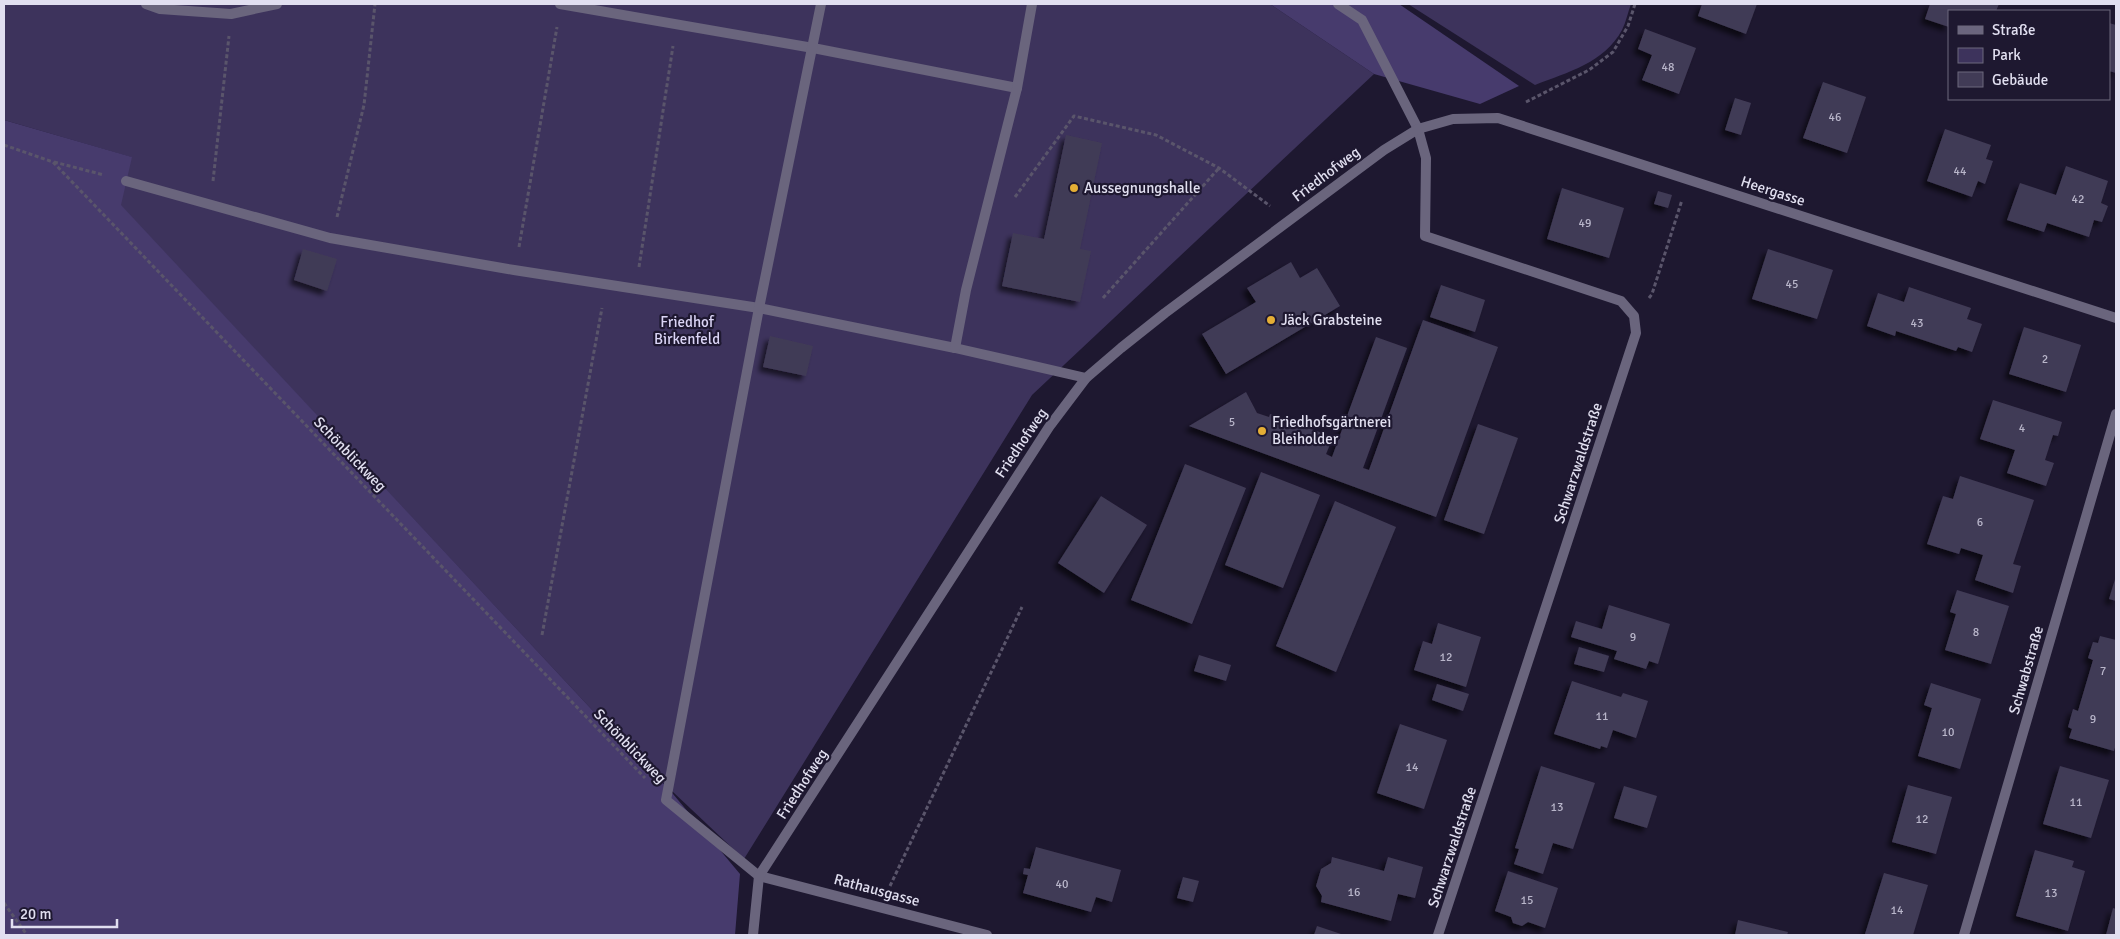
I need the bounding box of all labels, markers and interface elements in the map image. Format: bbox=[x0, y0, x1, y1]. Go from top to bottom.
legend bbox=[1948, 10, 2110, 100]
text: Straße bbox=[1992, 21, 2036, 39]
text: Park bbox=[1992, 46, 2021, 64]
house number: 48 bbox=[1662, 60, 1674, 75]
text: Gebäude bbox=[1992, 71, 2048, 89]
house number: 46 bbox=[1829, 110, 1841, 125]
street label: Friedhofweg bbox=[1289, 143, 1364, 205]
house number: 44 bbox=[1954, 164, 1967, 179]
street label: Heergasse bbox=[1739, 172, 1807, 210]
place label: Aussegnungshalle bbox=[1084, 179, 1201, 197]
marker: Aussegnungshalle bbox=[1068, 182, 1080, 194]
house number: 42 bbox=[2072, 192, 2084, 207]
house number: 49 bbox=[1579, 216, 1591, 231]
house number: 45 bbox=[1786, 277, 1798, 292]
place label: Jäck Grabsteine bbox=[1281, 311, 1382, 329]
park label: Friedhof Birkenfeld bbox=[654, 313, 720, 348]
marker: Jäck Grabsteine bbox=[1265, 314, 1277, 326]
house number: 43 bbox=[1911, 316, 1923, 331]
house number: 2 bbox=[2042, 352, 2048, 367]
street label: Schwarzwaldstraße bbox=[1550, 400, 1606, 526]
street label: Friedhofweg bbox=[991, 405, 1051, 481]
street label: Schönblickweg bbox=[310, 413, 390, 495]
place label: Friedhofsgärtnerei Bleiholder bbox=[1272, 413, 1391, 448]
house number: 5 bbox=[1229, 415, 1235, 430]
house number: 4 bbox=[2019, 421, 2026, 436]
marker: Friedhofsgärtnerei Bleiholder bbox=[1256, 425, 1268, 437]
house number: 6 bbox=[1977, 515, 1983, 530]
street label: Schwabstraße bbox=[2005, 624, 2047, 716]
house number: 8 bbox=[1973, 625, 1979, 640]
house number: 9 bbox=[1630, 630, 1636, 645]
house number: 12 bbox=[1440, 650, 1452, 665]
house number: 7 bbox=[2100, 664, 2106, 679]
street label: Schönblickweg bbox=[590, 705, 670, 787]
house number: 11 bbox=[1596, 709, 1608, 724]
house number: 9 bbox=[2090, 712, 2096, 727]
house number: 10 bbox=[1942, 725, 1954, 740]
street label: Friedhofweg bbox=[773, 745, 831, 823]
house number: 14 bbox=[1406, 760, 1419, 775]
street label: Schwarzwaldstraße bbox=[1424, 784, 1480, 910]
house number: 11 bbox=[2070, 795, 2082, 810]
house number: 13 bbox=[1551, 800, 1563, 815]
house number: 12 bbox=[1916, 812, 1928, 827]
street label: Rathausgasse bbox=[832, 870, 922, 910]
house number: 40 bbox=[1056, 877, 1068, 892]
house number: 16 bbox=[1348, 885, 1360, 900]
house number: 13 bbox=[2045, 886, 2057, 901]
house number: 15 bbox=[1521, 893, 1533, 908]
scale bar bbox=[12, 896, 118, 928]
house number: 14 bbox=[1891, 903, 1904, 918]
text: 20 m bbox=[20, 905, 51, 923]

